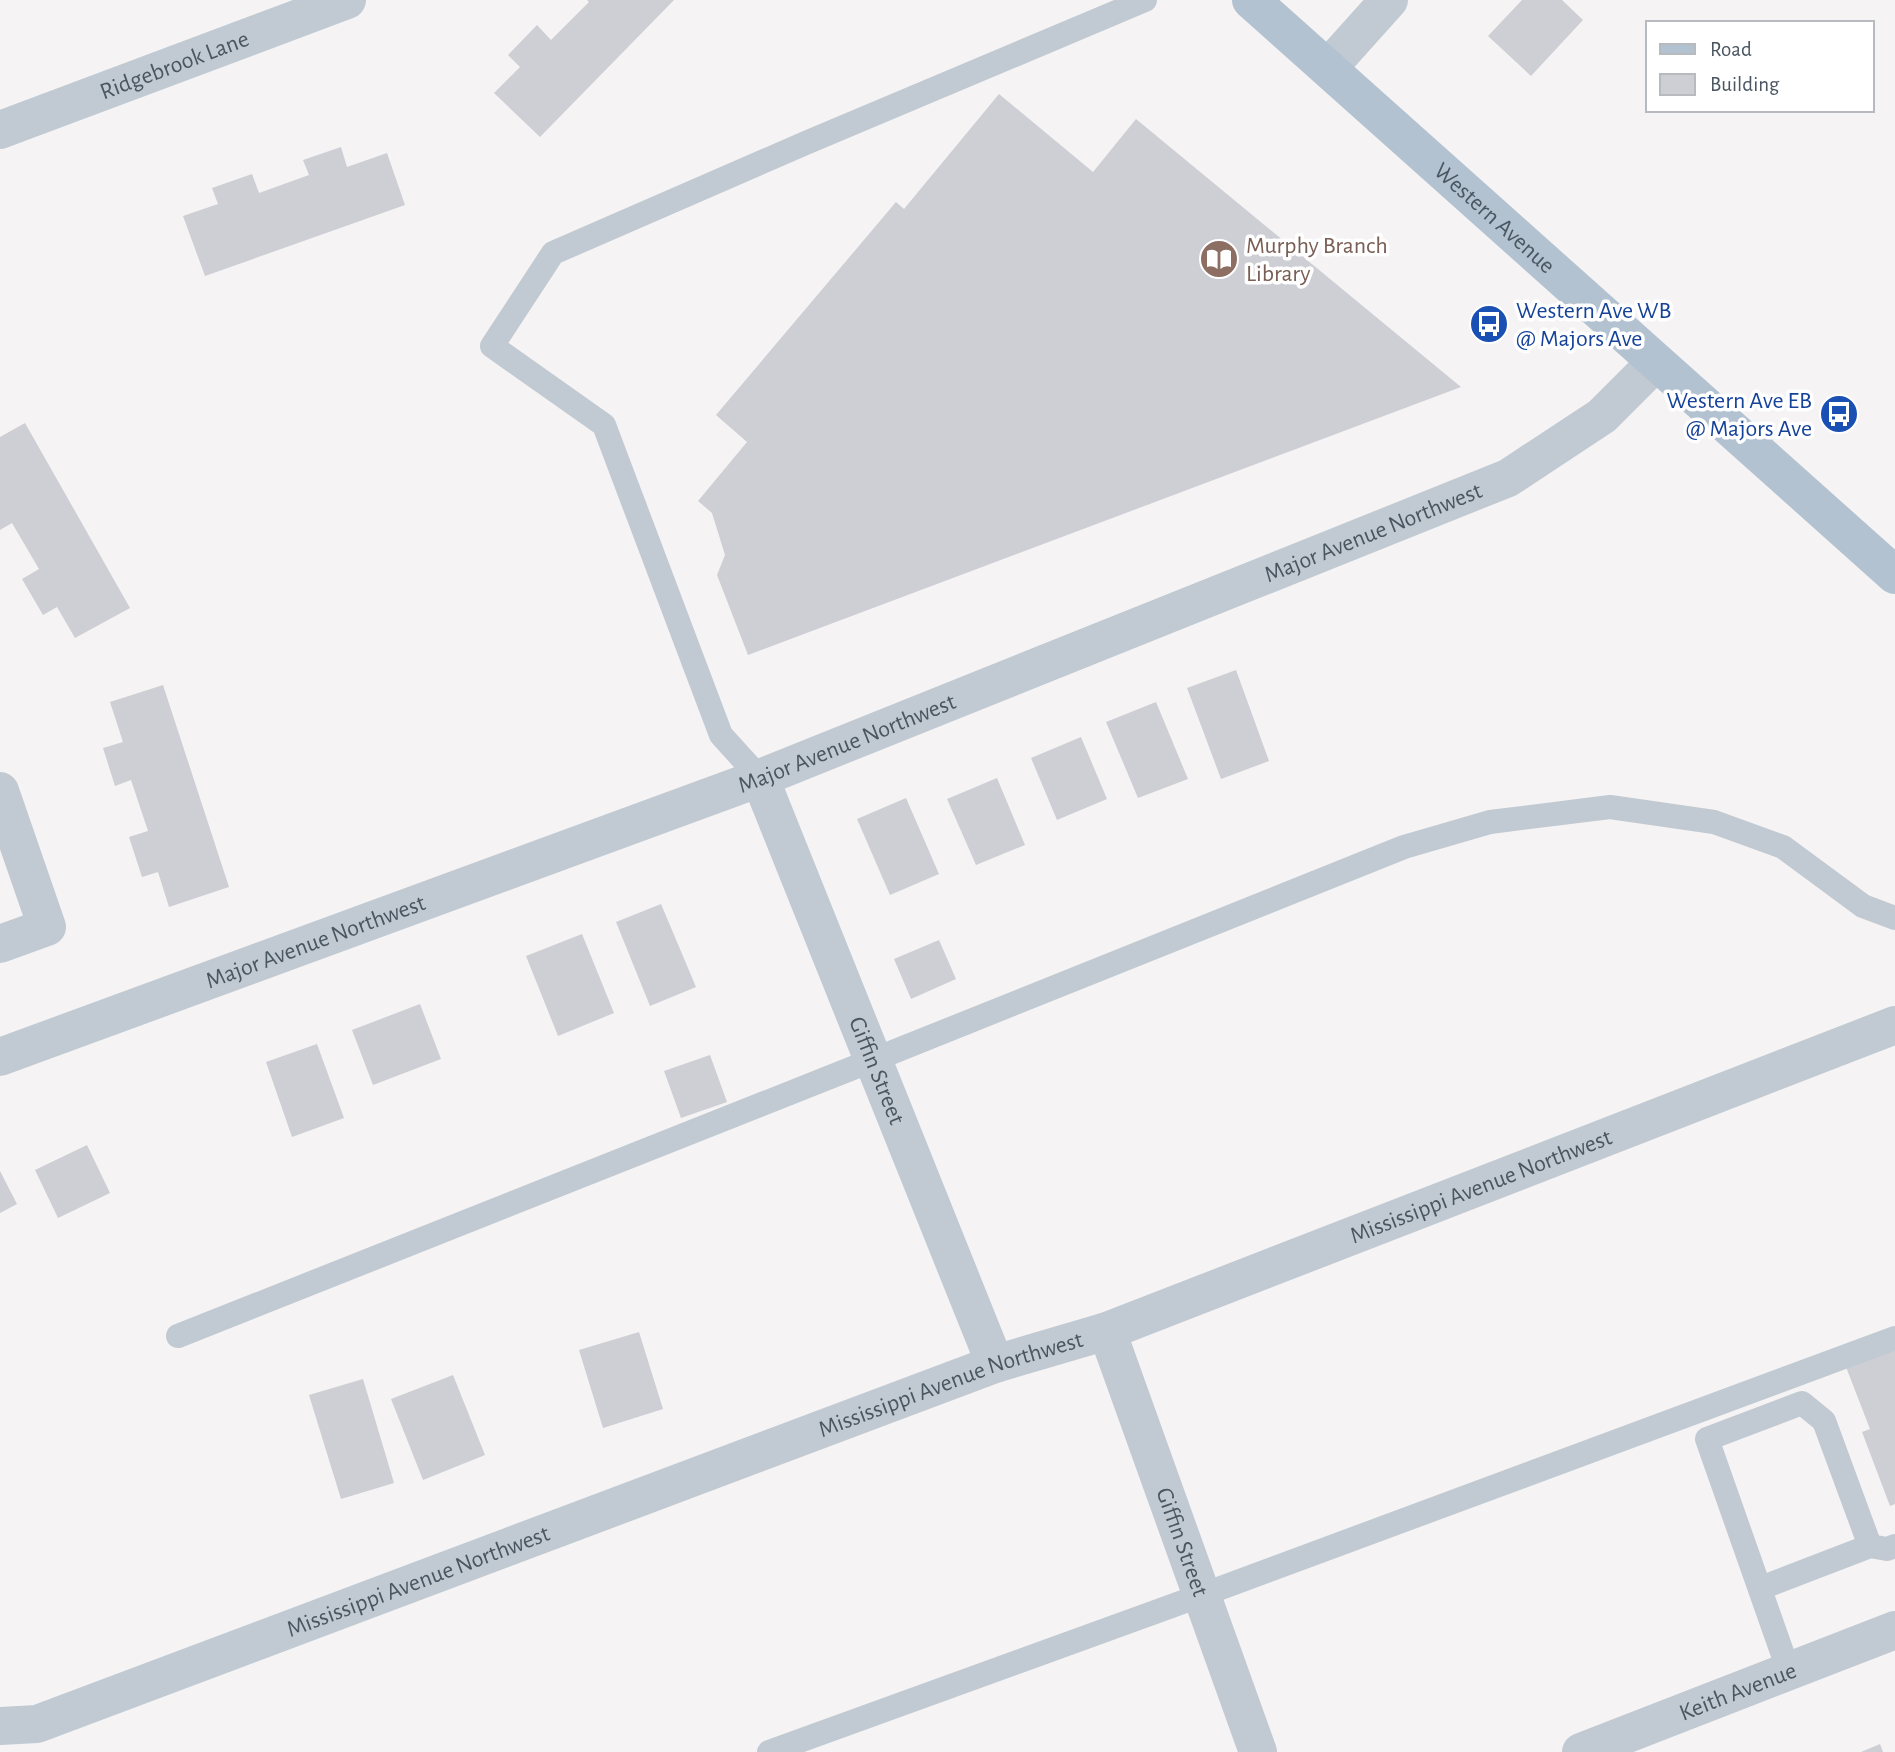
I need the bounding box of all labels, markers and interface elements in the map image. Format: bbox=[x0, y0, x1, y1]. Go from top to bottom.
legend bbox=[1646, 21, 1874, 112]
street label: Ridgebrook Lane bbox=[97, 27, 252, 104]
text: Road bbox=[1710, 39, 1752, 60]
text: Building bbox=[1710, 74, 1780, 95]
street label: Western Avenue bbox=[1429, 159, 1559, 278]
place label: Murphy Branch Library bbox=[1246, 234, 1388, 286]
library icon: Murphy Branch Library bbox=[1198, 238, 1240, 280]
place label: Western Ave WB @ Majors Ave bbox=[1516, 299, 1671, 351]
bus stop icon: Western Ave WB @ Majors Ave bbox=[1468, 303, 1510, 345]
place label: Western Ave EB @ Majors Ave bbox=[1666, 389, 1812, 441]
bus stop icon: Western Ave EB @ Majors Ave bbox=[1818, 393, 1860, 435]
street label: Major Avenue Northwest bbox=[1261, 479, 1486, 587]
street label: Major Avenue Northwest bbox=[735, 690, 959, 798]
street label: Major Avenue Northwest bbox=[203, 891, 429, 993]
street label: Giffin Street bbox=[844, 1014, 909, 1128]
street label: Mississippi Avenue Northwest bbox=[1347, 1125, 1615, 1248]
street label: Mississippi Avenue Northwest bbox=[815, 1328, 1086, 1442]
street label: Giffin Street bbox=[1151, 1485, 1212, 1600]
street label: Mississippi Avenue Northwest bbox=[284, 1521, 553, 1642]
street label: Keith Avenue bbox=[1676, 1659, 1800, 1726]

